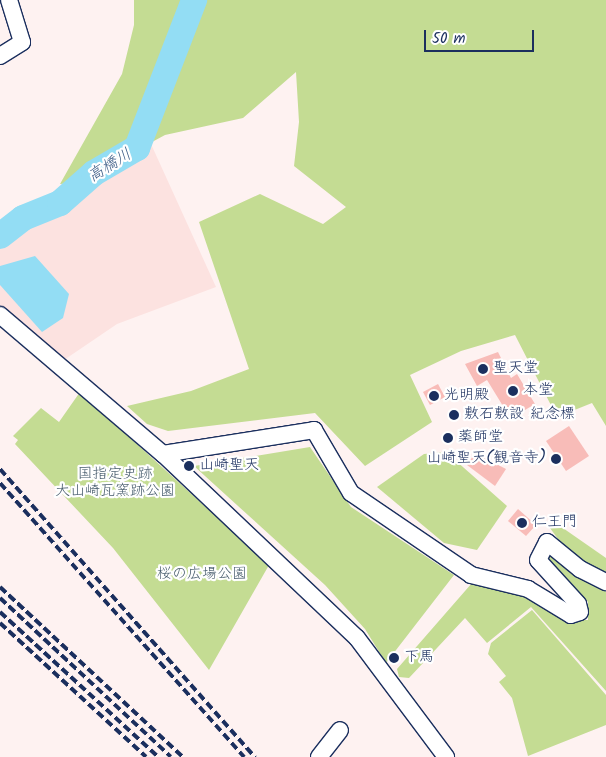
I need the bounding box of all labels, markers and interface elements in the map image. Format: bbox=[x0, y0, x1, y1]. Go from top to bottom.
scale bar bbox=[426, 20, 536, 52]
text: 50 m bbox=[432, 27, 466, 51]
water label: 高橋川 bbox=[85, 145, 135, 187]
place label: 聖天堂 bbox=[493, 360, 538, 378]
marker: 聖天堂 bbox=[477, 363, 489, 375]
place label: 本堂 bbox=[523, 382, 553, 400]
marker: 本堂 bbox=[507, 385, 519, 397]
place label: 光明殿 bbox=[444, 387, 489, 405]
marker: 光明殿 bbox=[428, 390, 440, 402]
place label: 敷石敷設 紀念標 bbox=[464, 406, 575, 424]
marker: 敷石敷設 紀念標 bbox=[448, 409, 460, 421]
place label: 薬師堂 bbox=[458, 429, 503, 447]
marker: 薬師堂 bbox=[442, 432, 454, 444]
place label: 山崎聖天(観音寺) bbox=[426, 450, 546, 468]
marker: 山崎聖天(観音寺) bbox=[550, 453, 562, 465]
place label: 山崎聖天 bbox=[199, 457, 259, 475]
marker: 山崎聖天 bbox=[183, 460, 195, 472]
park label: 国指定史跡 大山崎瓦窯跡公園 bbox=[55, 465, 175, 500]
place label: 仁王門 bbox=[532, 514, 577, 532]
marker: 仁王門 bbox=[516, 517, 528, 529]
park label: 桜の広場公園 bbox=[157, 566, 247, 584]
place label: 下馬 bbox=[404, 649, 434, 667]
marker: 下馬 bbox=[388, 652, 400, 664]

